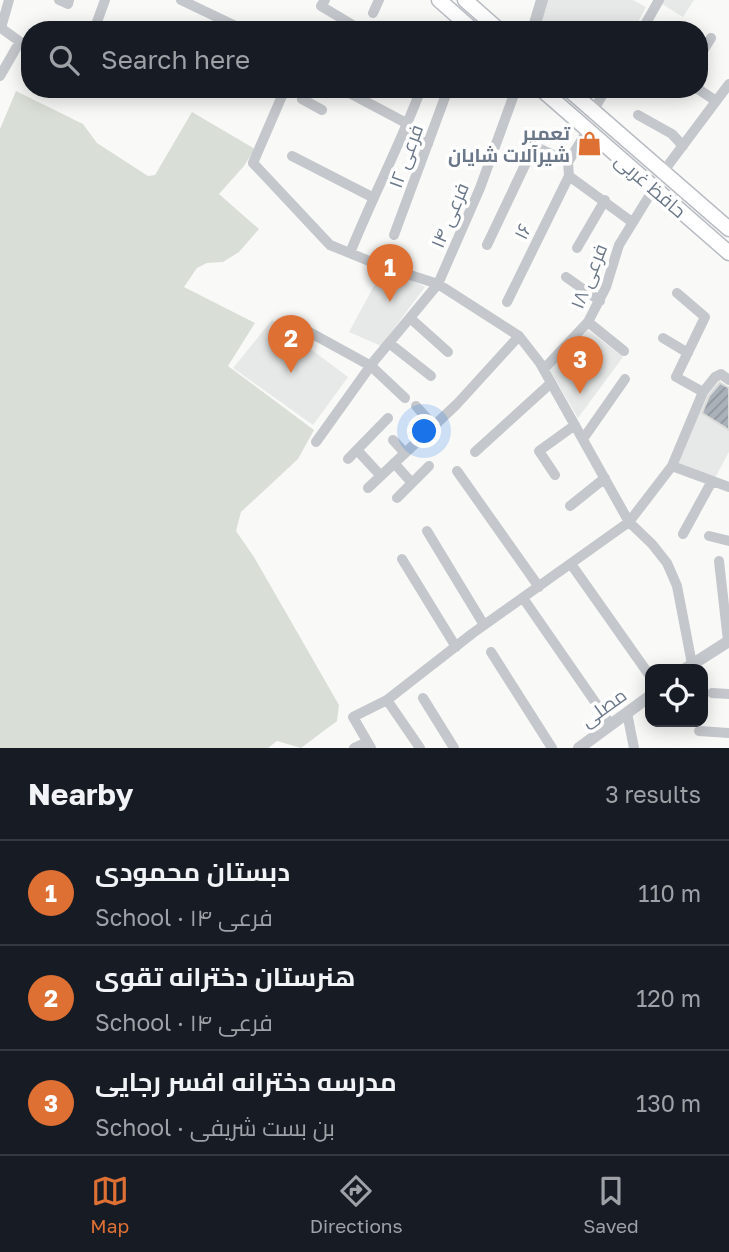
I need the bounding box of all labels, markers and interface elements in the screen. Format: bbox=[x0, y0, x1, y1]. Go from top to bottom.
search box bbox=[21, 21, 708, 98]
icon: search bbox=[45, 41, 83, 79]
text: Search here bbox=[101, 44, 250, 75]
street label: فرعی ۱۲ bbox=[383, 121, 428, 191]
place label: تعمیر شیرآلات شایان bbox=[448, 121, 571, 167]
shop icon: تعمیر شیرآلات شایان bbox=[576, 129, 604, 157]
street label: حافظ غربی bbox=[610, 148, 691, 223]
street label: فرعی ۱۴ bbox=[425, 179, 474, 251]
street label: ۱۶ bbox=[508, 219, 536, 243]
street label: فرعی ۱۸ bbox=[565, 240, 612, 312]
pin: 1 bbox=[367, 244, 413, 302]
pin: 2 bbox=[268, 315, 314, 373]
pin: 3 bbox=[557, 336, 603, 394]
your location bbox=[407, 414, 441, 448]
map controls bbox=[645, 664, 708, 727]
button: locate bbox=[645, 664, 708, 727]
street label: مصلی bbox=[576, 683, 631, 732]
text: Nearby bbox=[28, 776, 133, 812]
text: 3 results bbox=[605, 780, 701, 808]
text: دبستان محمودی bbox=[95, 856, 290, 887]
text: 1 bbox=[45, 879, 57, 907]
text: 110 m bbox=[638, 879, 701, 907]
text: School · فرعی ۱۴ bbox=[95, 903, 273, 931]
text: هنرستان دخترانه تقوی bbox=[95, 961, 355, 992]
text: 2 bbox=[44, 984, 58, 1012]
text: 120 m bbox=[636, 984, 701, 1012]
text: School · فرعی ۱۴ bbox=[95, 1008, 273, 1036]
text: مدرسه دخترانه افسر رجایی bbox=[95, 1066, 397, 1097]
text: 3 bbox=[44, 1089, 58, 1117]
text: 130 m bbox=[636, 1089, 701, 1117]
text: School · بن بست شریفی bbox=[95, 1113, 335, 1141]
tab: Map bbox=[90, 1172, 129, 1237]
tab: Directions bbox=[310, 1172, 403, 1237]
tab: Saved bbox=[583, 1172, 639, 1237]

